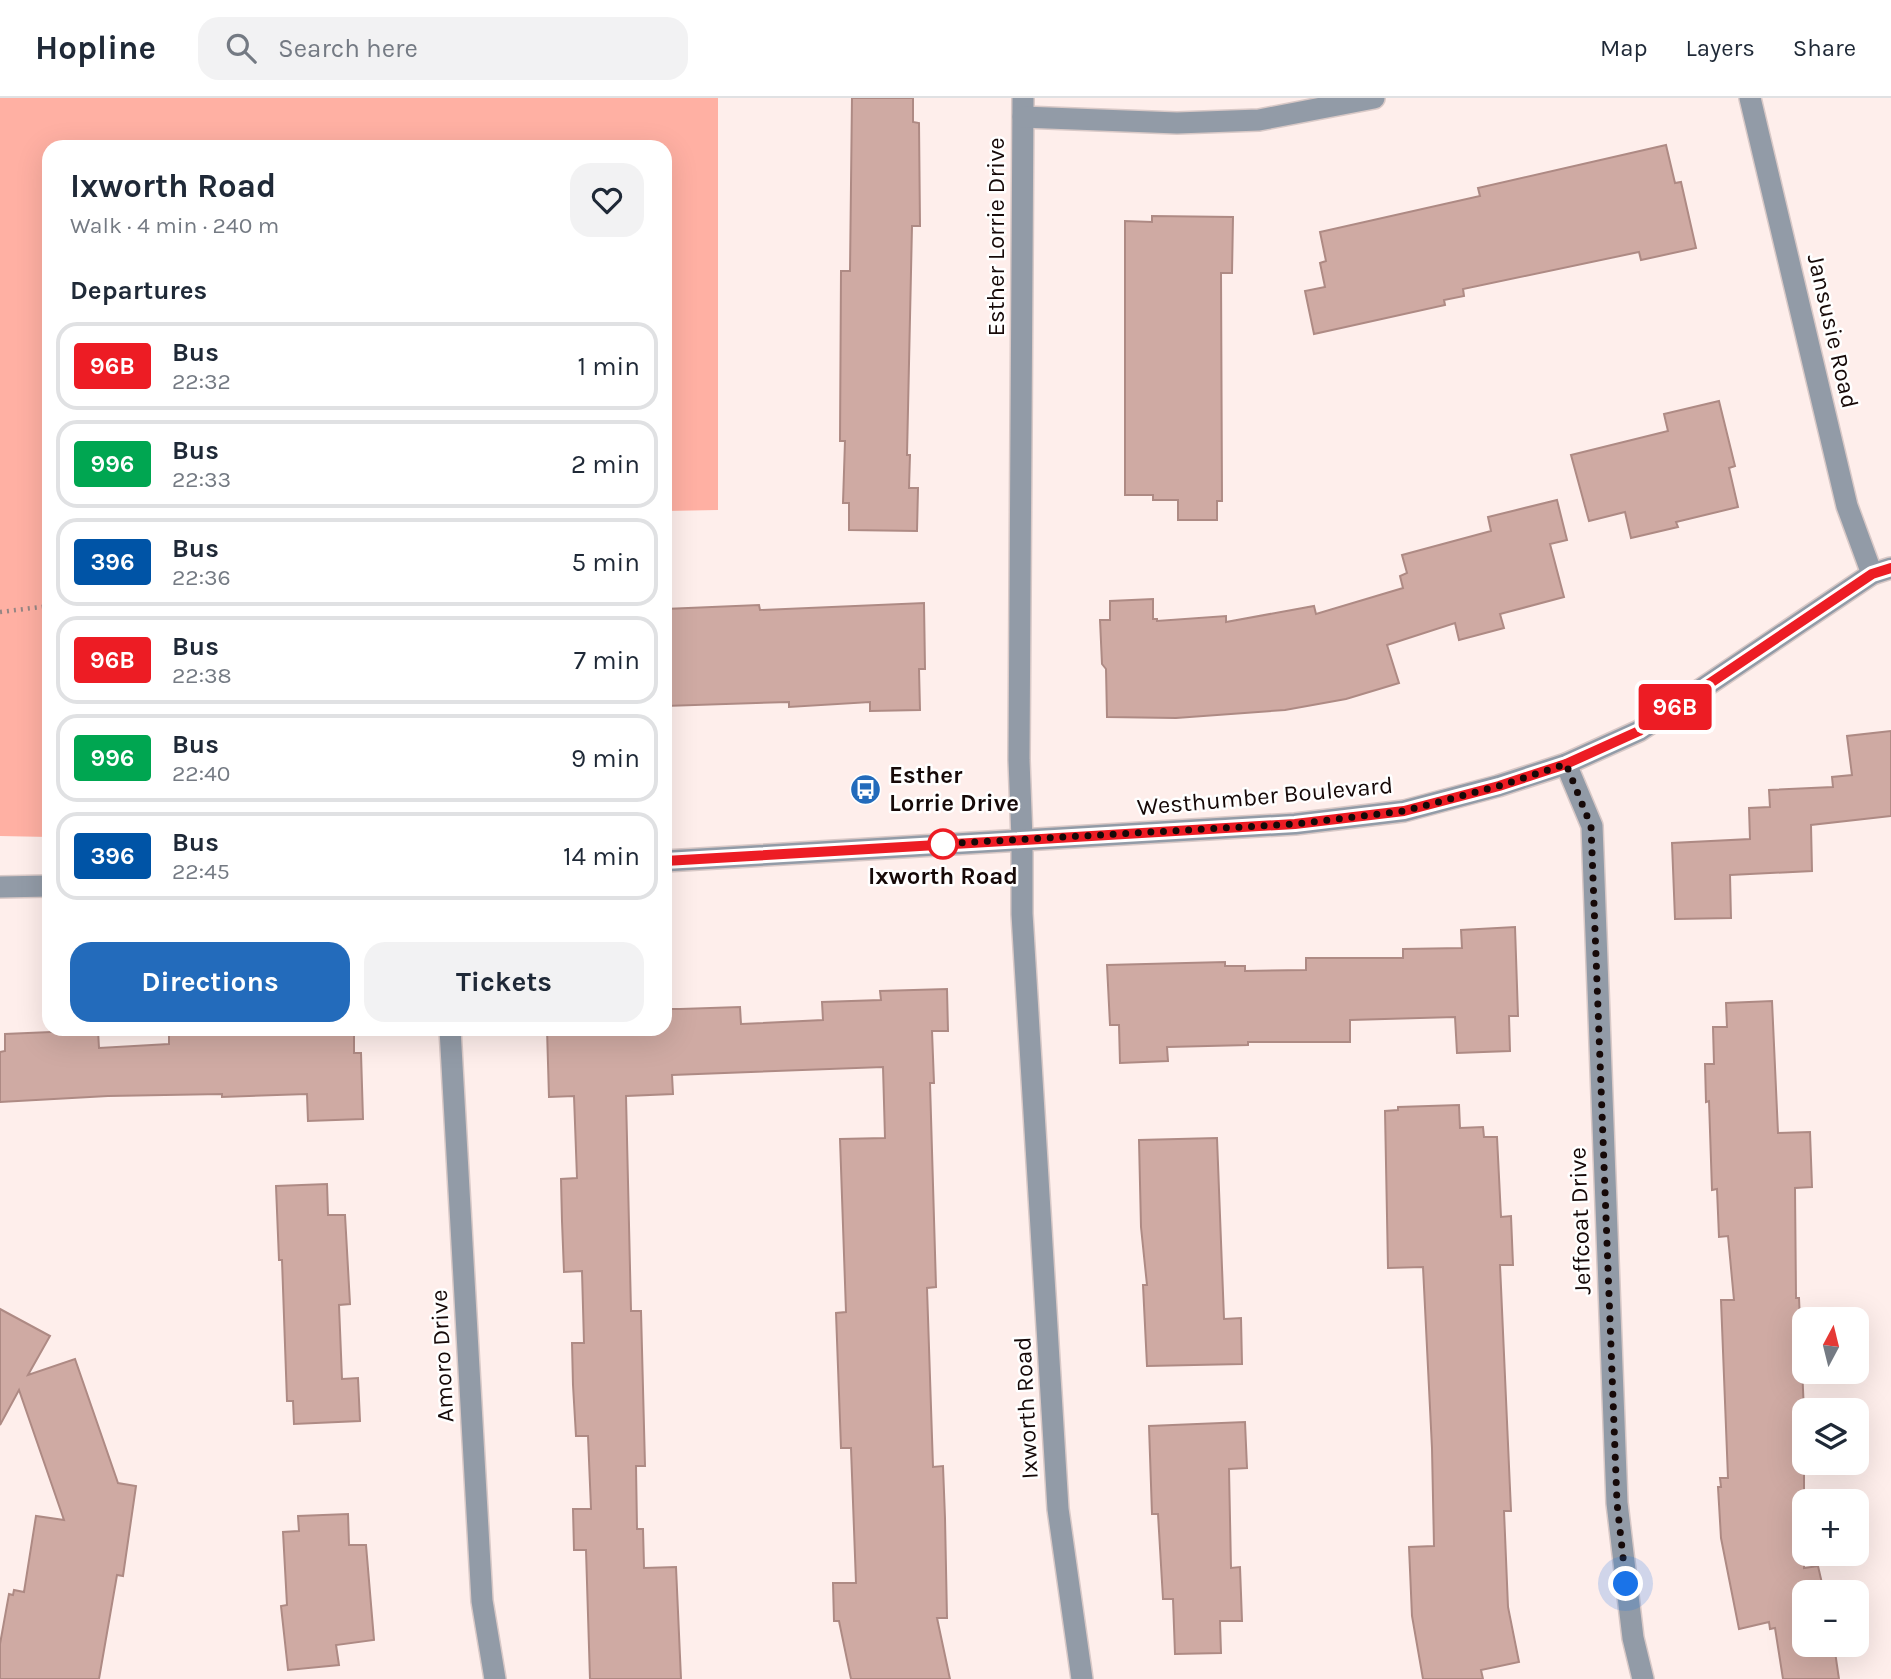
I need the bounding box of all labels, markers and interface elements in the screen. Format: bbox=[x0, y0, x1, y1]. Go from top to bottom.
search box bbox=[198, 17, 688, 80]
text: Hopline bbox=[35, 29, 156, 67]
icon: search bbox=[222, 29, 260, 67]
text: Search here bbox=[278, 33, 418, 64]
text: Map bbox=[1600, 34, 1648, 62]
text: Layers bbox=[1686, 34, 1755, 62]
text: Share bbox=[1793, 34, 1856, 62]
street label: Esther Lorrie Drive bbox=[982, 137, 1010, 337]
button: heart bbox=[570, 163, 644, 237]
text: Ixworth Road bbox=[70, 167, 276, 205]
text: Walk · 4 min · 240 m bbox=[70, 212, 279, 239]
street label: Jansusie Road bbox=[1802, 251, 1864, 411]
text: Departures bbox=[70, 275, 207, 306]
text: Bus bbox=[172, 337, 219, 368]
text: 1 min bbox=[577, 351, 640, 382]
text: 96B bbox=[90, 352, 135, 380]
text: 22:32 bbox=[172, 368, 231, 395]
text: Bus bbox=[172, 435, 219, 466]
text: 2 min bbox=[571, 449, 640, 480]
text: 996 bbox=[91, 450, 134, 478]
text: 22:33 bbox=[172, 466, 231, 493]
text: Bus bbox=[172, 533, 219, 564]
text: 5 min bbox=[571, 547, 640, 578]
text: 396 bbox=[90, 548, 135, 576]
text: 22:36 bbox=[172, 564, 231, 591]
text: Bus bbox=[172, 631, 219, 662]
text: 7 min bbox=[574, 645, 640, 676]
text: 96B bbox=[90, 646, 135, 674]
text: 22:38 bbox=[172, 662, 232, 689]
line badge: 96B bbox=[1635, 684, 1715, 730]
text: 96B bbox=[1653, 693, 1697, 721]
text: Bus bbox=[172, 729, 219, 760]
text: 9 min bbox=[571, 743, 640, 774]
text: 996 bbox=[91, 744, 134, 772]
text: 22:40 bbox=[172, 760, 230, 787]
place label: Esther Lorrie Drive bbox=[889, 761, 1019, 817]
street label: Westhumber Boulevard bbox=[1136, 771, 1394, 821]
bus stop icon: Esther Lorrie Drive bbox=[849, 772, 883, 806]
text: Bus bbox=[172, 827, 219, 858]
marker: Ixworth Road bbox=[928, 829, 958, 859]
text: 14 min bbox=[563, 841, 640, 872]
text: 396 bbox=[90, 842, 135, 870]
text: 22:45 bbox=[172, 858, 230, 885]
place label: Ixworth Road bbox=[868, 862, 1018, 890]
button: Directions bbox=[70, 942, 350, 1022]
button: Tickets bbox=[364, 942, 644, 1022]
street label: Jeffcoat Drive bbox=[1563, 1147, 1597, 1295]
street label: Amoro Drive bbox=[425, 1289, 459, 1423]
north arrow bbox=[1792, 1307, 1869, 1384]
map controls bbox=[1792, 1307, 1869, 1657]
street label: Ixworth Road bbox=[1008, 1336, 1044, 1480]
button: layers bbox=[1792, 1398, 1869, 1475]
button: + bbox=[1792, 1489, 1869, 1566]
your location bbox=[1608, 1566, 1643, 1601]
button: − bbox=[1792, 1580, 1869, 1657]

